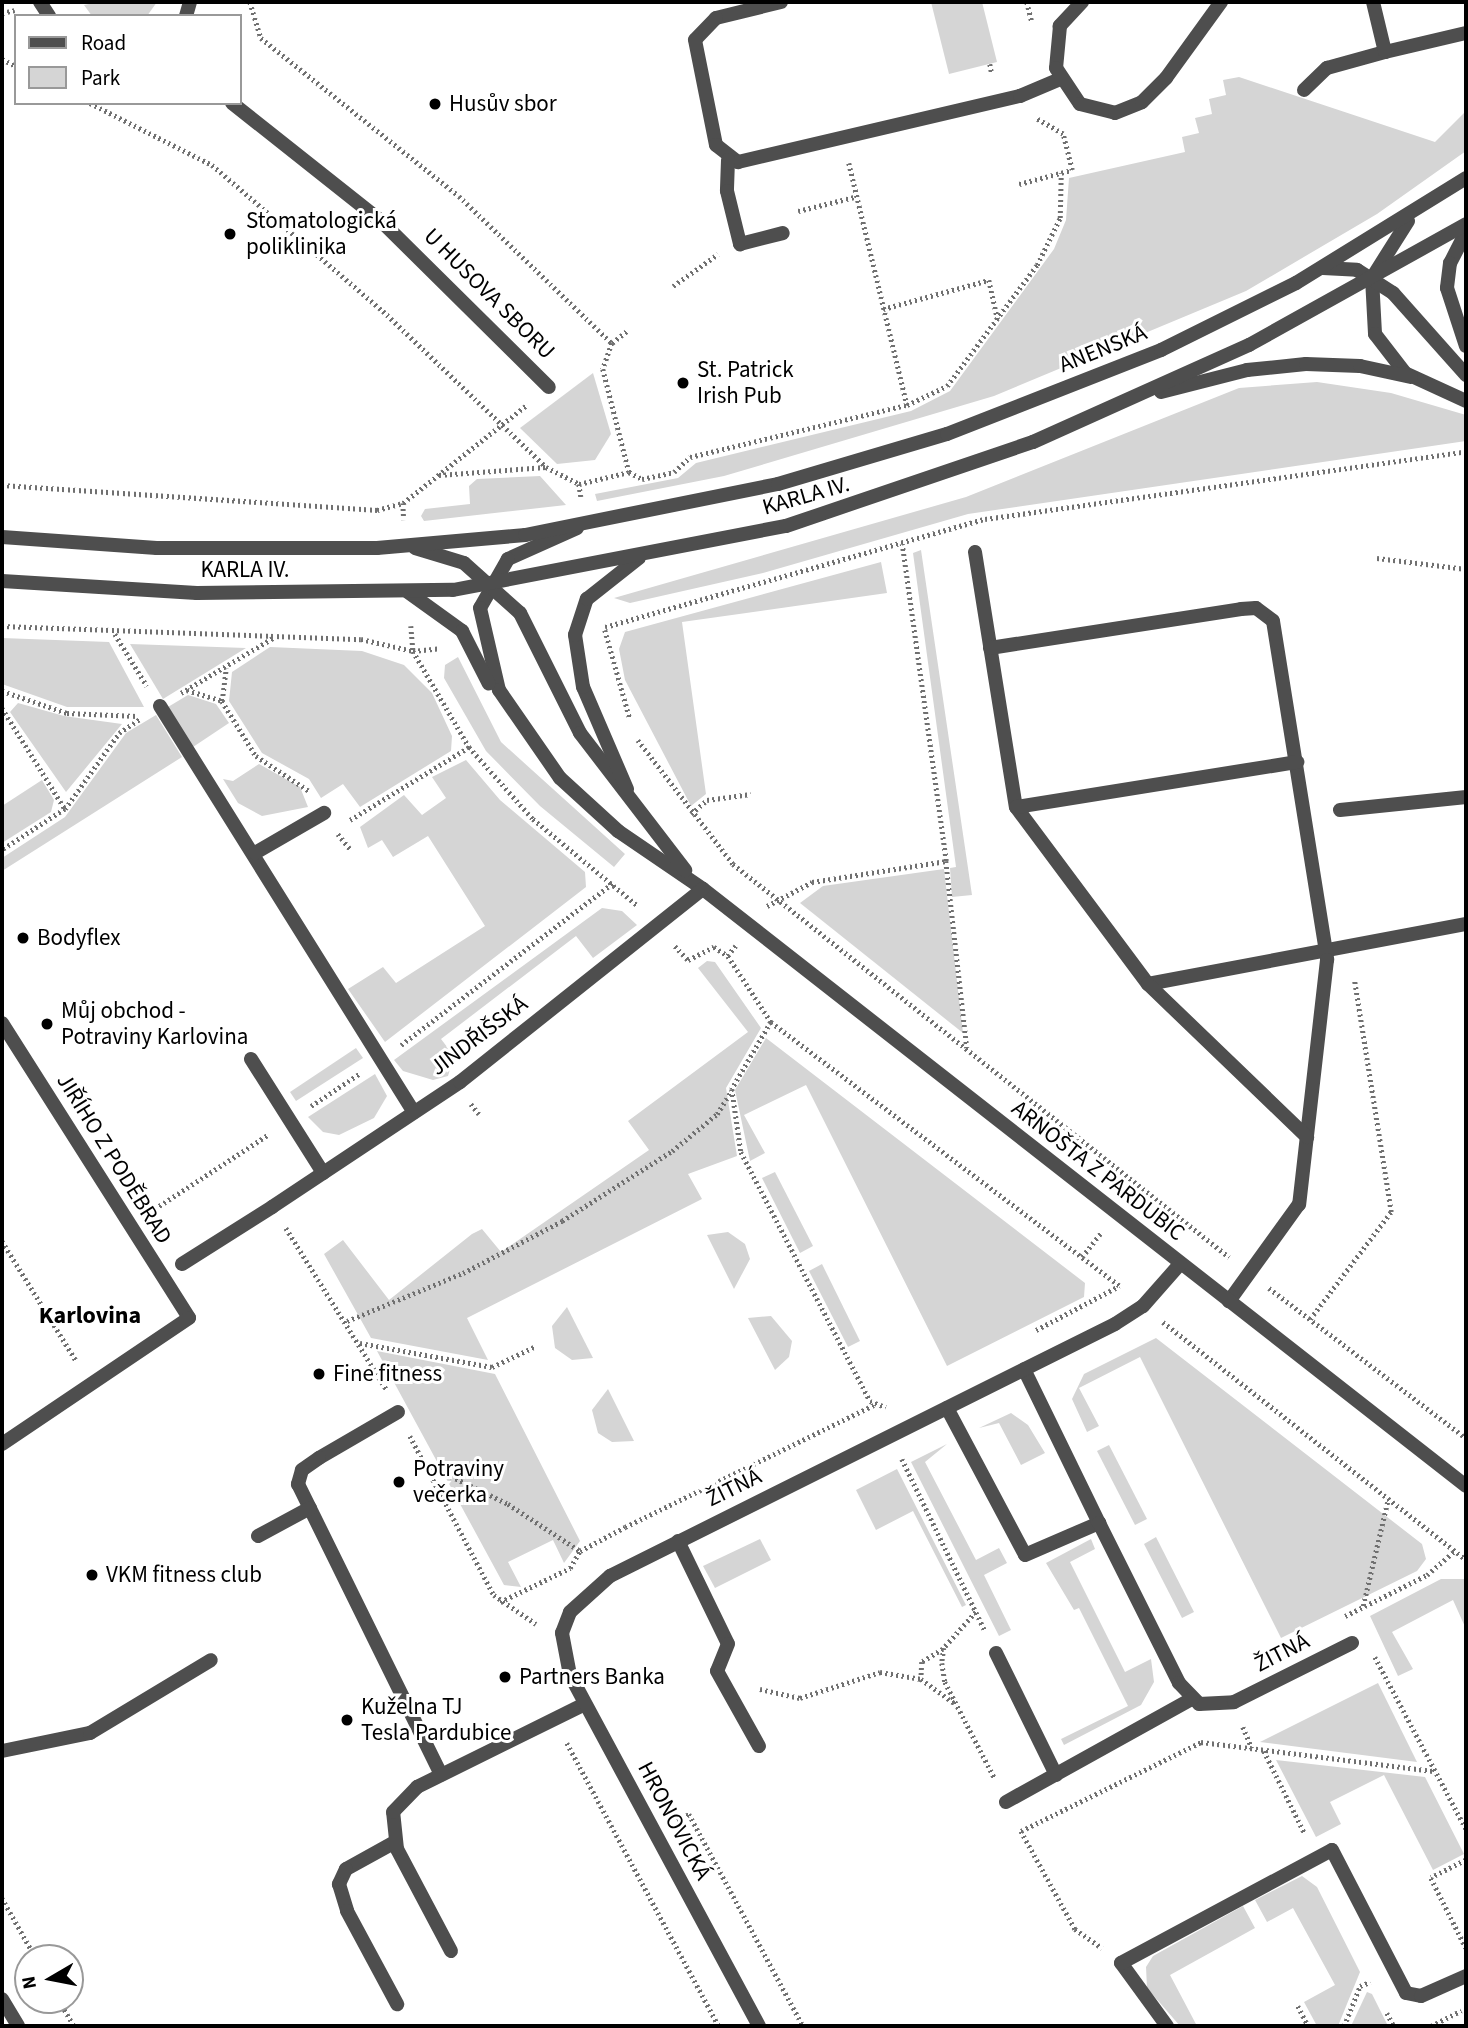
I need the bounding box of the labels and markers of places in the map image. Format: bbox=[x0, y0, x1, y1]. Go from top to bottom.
place label: Husův sbor bbox=[449, 90, 557, 118]
marker: Husův sbor bbox=[427, 96, 443, 112]
place label: Stomatologická poliklinika bbox=[246, 207, 397, 261]
marker: Stomatologická poliklinika bbox=[220, 224, 240, 244]
place label: St. Patrick Irish Pub bbox=[697, 356, 794, 410]
marker: St. Patrick Irish Pub bbox=[675, 375, 691, 391]
place label: Bodyflex bbox=[37, 924, 121, 952]
marker: Bodyflex bbox=[15, 930, 31, 946]
place label: Můj obchod - Potraviny Karlovina bbox=[61, 997, 248, 1051]
marker: Můj obchod - Potraviny Karlovina bbox=[39, 1016, 55, 1032]
place label: Fine fitness bbox=[333, 1360, 442, 1388]
marker: Fine fitness bbox=[311, 1366, 327, 1382]
place label: Potraviny večerka bbox=[413, 1455, 504, 1509]
marker: Potraviny večerka bbox=[391, 1474, 407, 1490]
place label: VKM fitness club bbox=[106, 1561, 262, 1589]
marker: VKM fitness club bbox=[84, 1567, 100, 1583]
place label: Partners Banka bbox=[519, 1663, 665, 1691]
marker: Partners Banka bbox=[497, 1669, 513, 1685]
place label: Kuželna TJ Tesla Pardubice bbox=[361, 1693, 511, 1747]
marker: Kuželna TJ Tesla Pardubice bbox=[339, 1712, 355, 1728]

